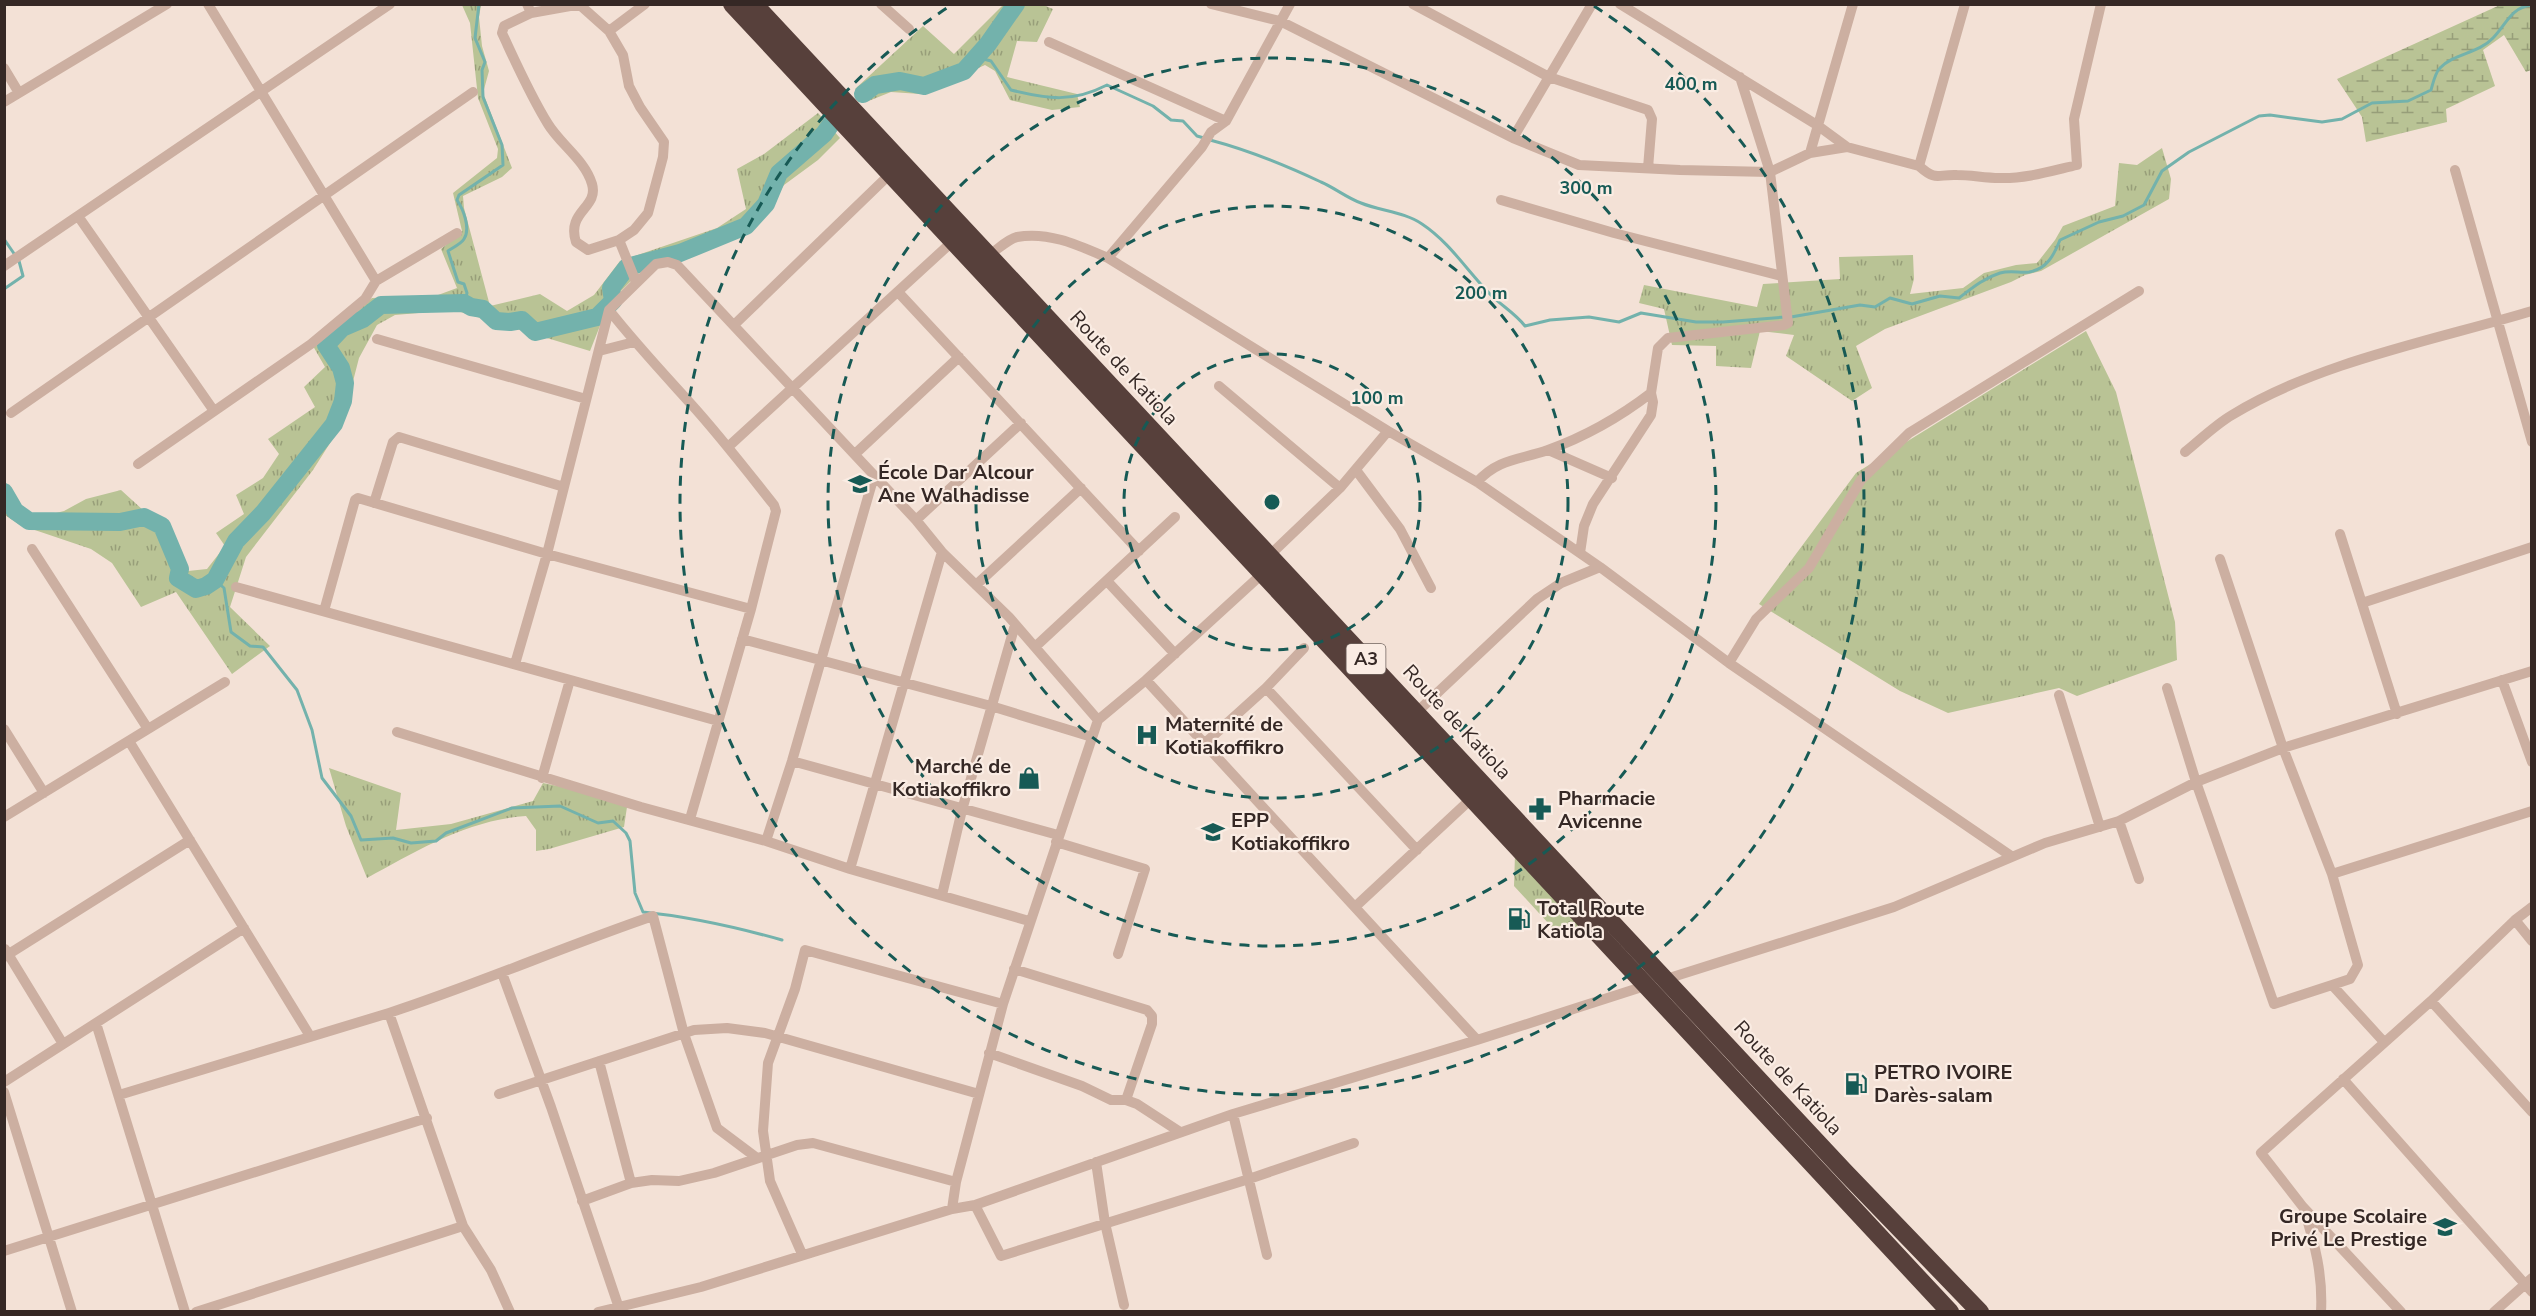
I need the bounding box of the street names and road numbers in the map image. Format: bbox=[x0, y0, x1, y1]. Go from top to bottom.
street label: Route de Katiola bbox=[1064, 305, 1184, 431]
road number: A3 bbox=[1346, 644, 1386, 674]
street label: Route de Katiola bbox=[1397, 659, 1517, 785]
street label: Route de Katiola bbox=[1728, 1015, 1848, 1141]

